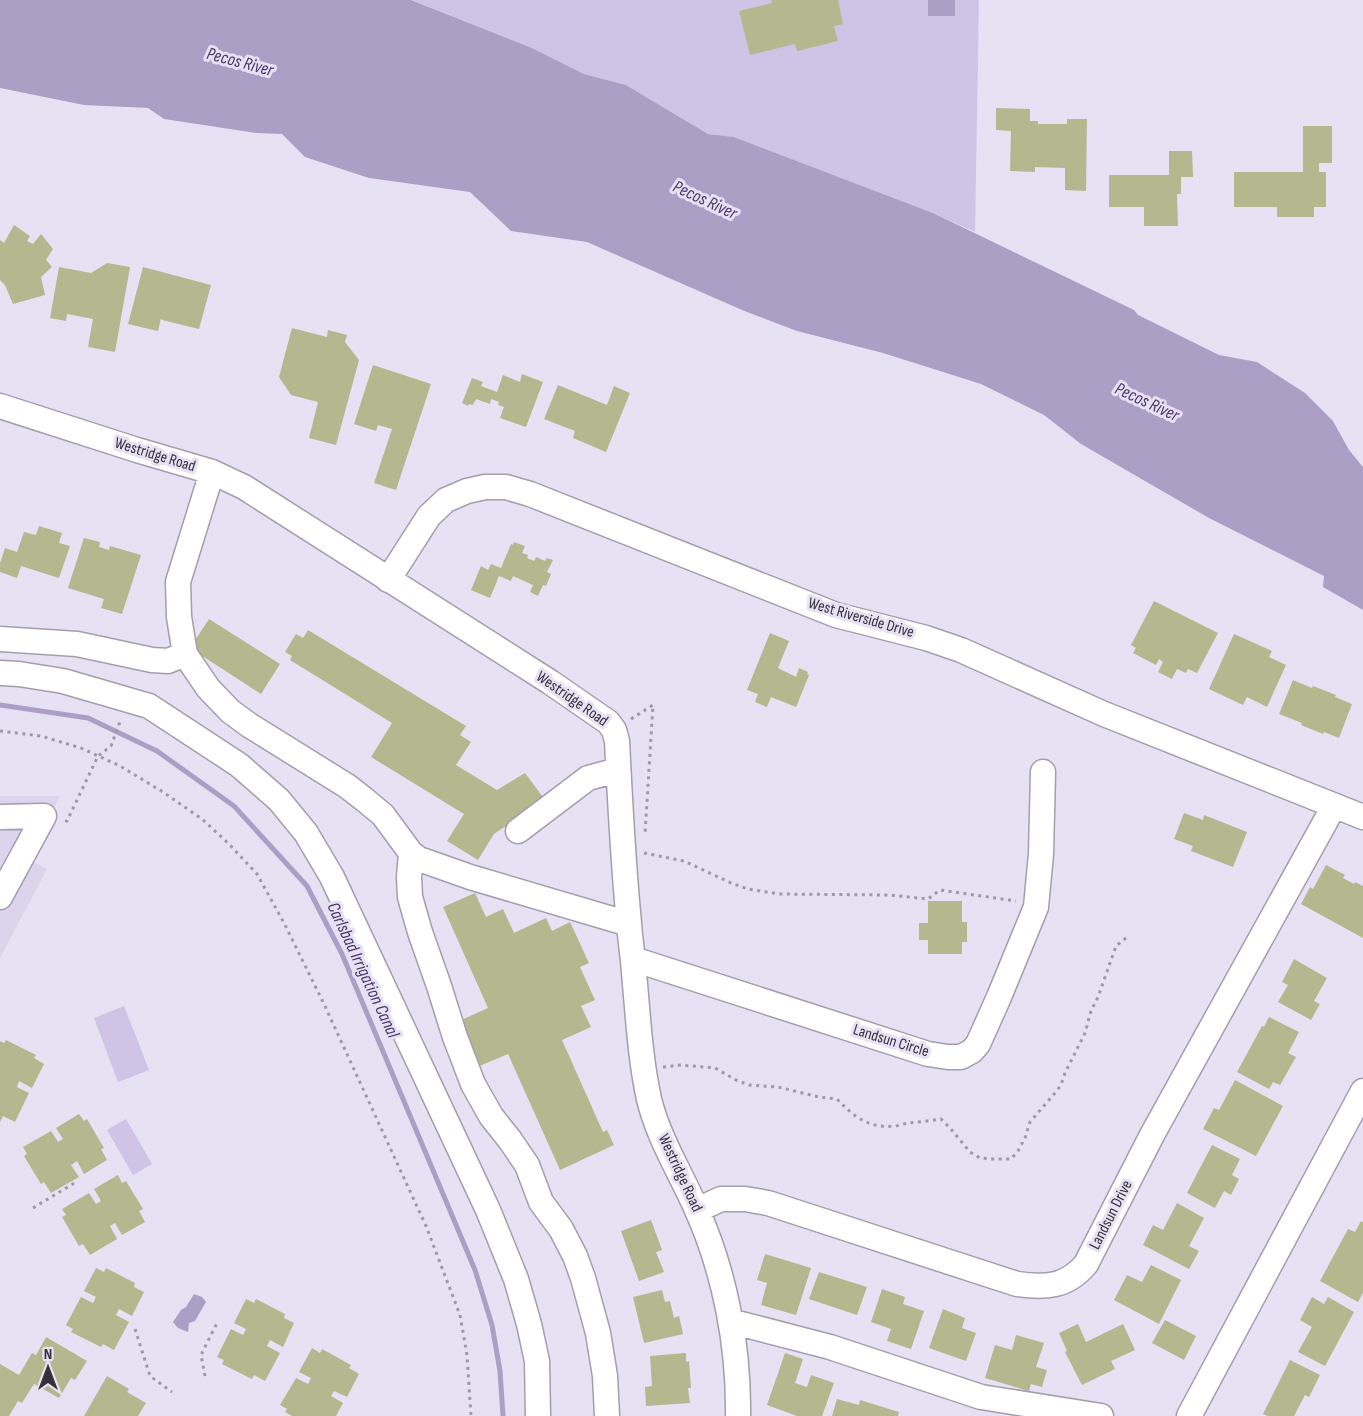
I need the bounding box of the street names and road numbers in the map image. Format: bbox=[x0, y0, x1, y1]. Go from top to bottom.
street label: Westridge Road bbox=[112, 434, 198, 476]
street label: West Riverside Drive bbox=[806, 594, 916, 642]
street label: Westridge Road bbox=[532, 667, 612, 731]
street label: Landsun Circle bbox=[851, 1020, 931, 1062]
street label: Westridge Road bbox=[654, 1131, 706, 1215]
street label: Landsun Drive bbox=[1085, 1177, 1137, 1253]

